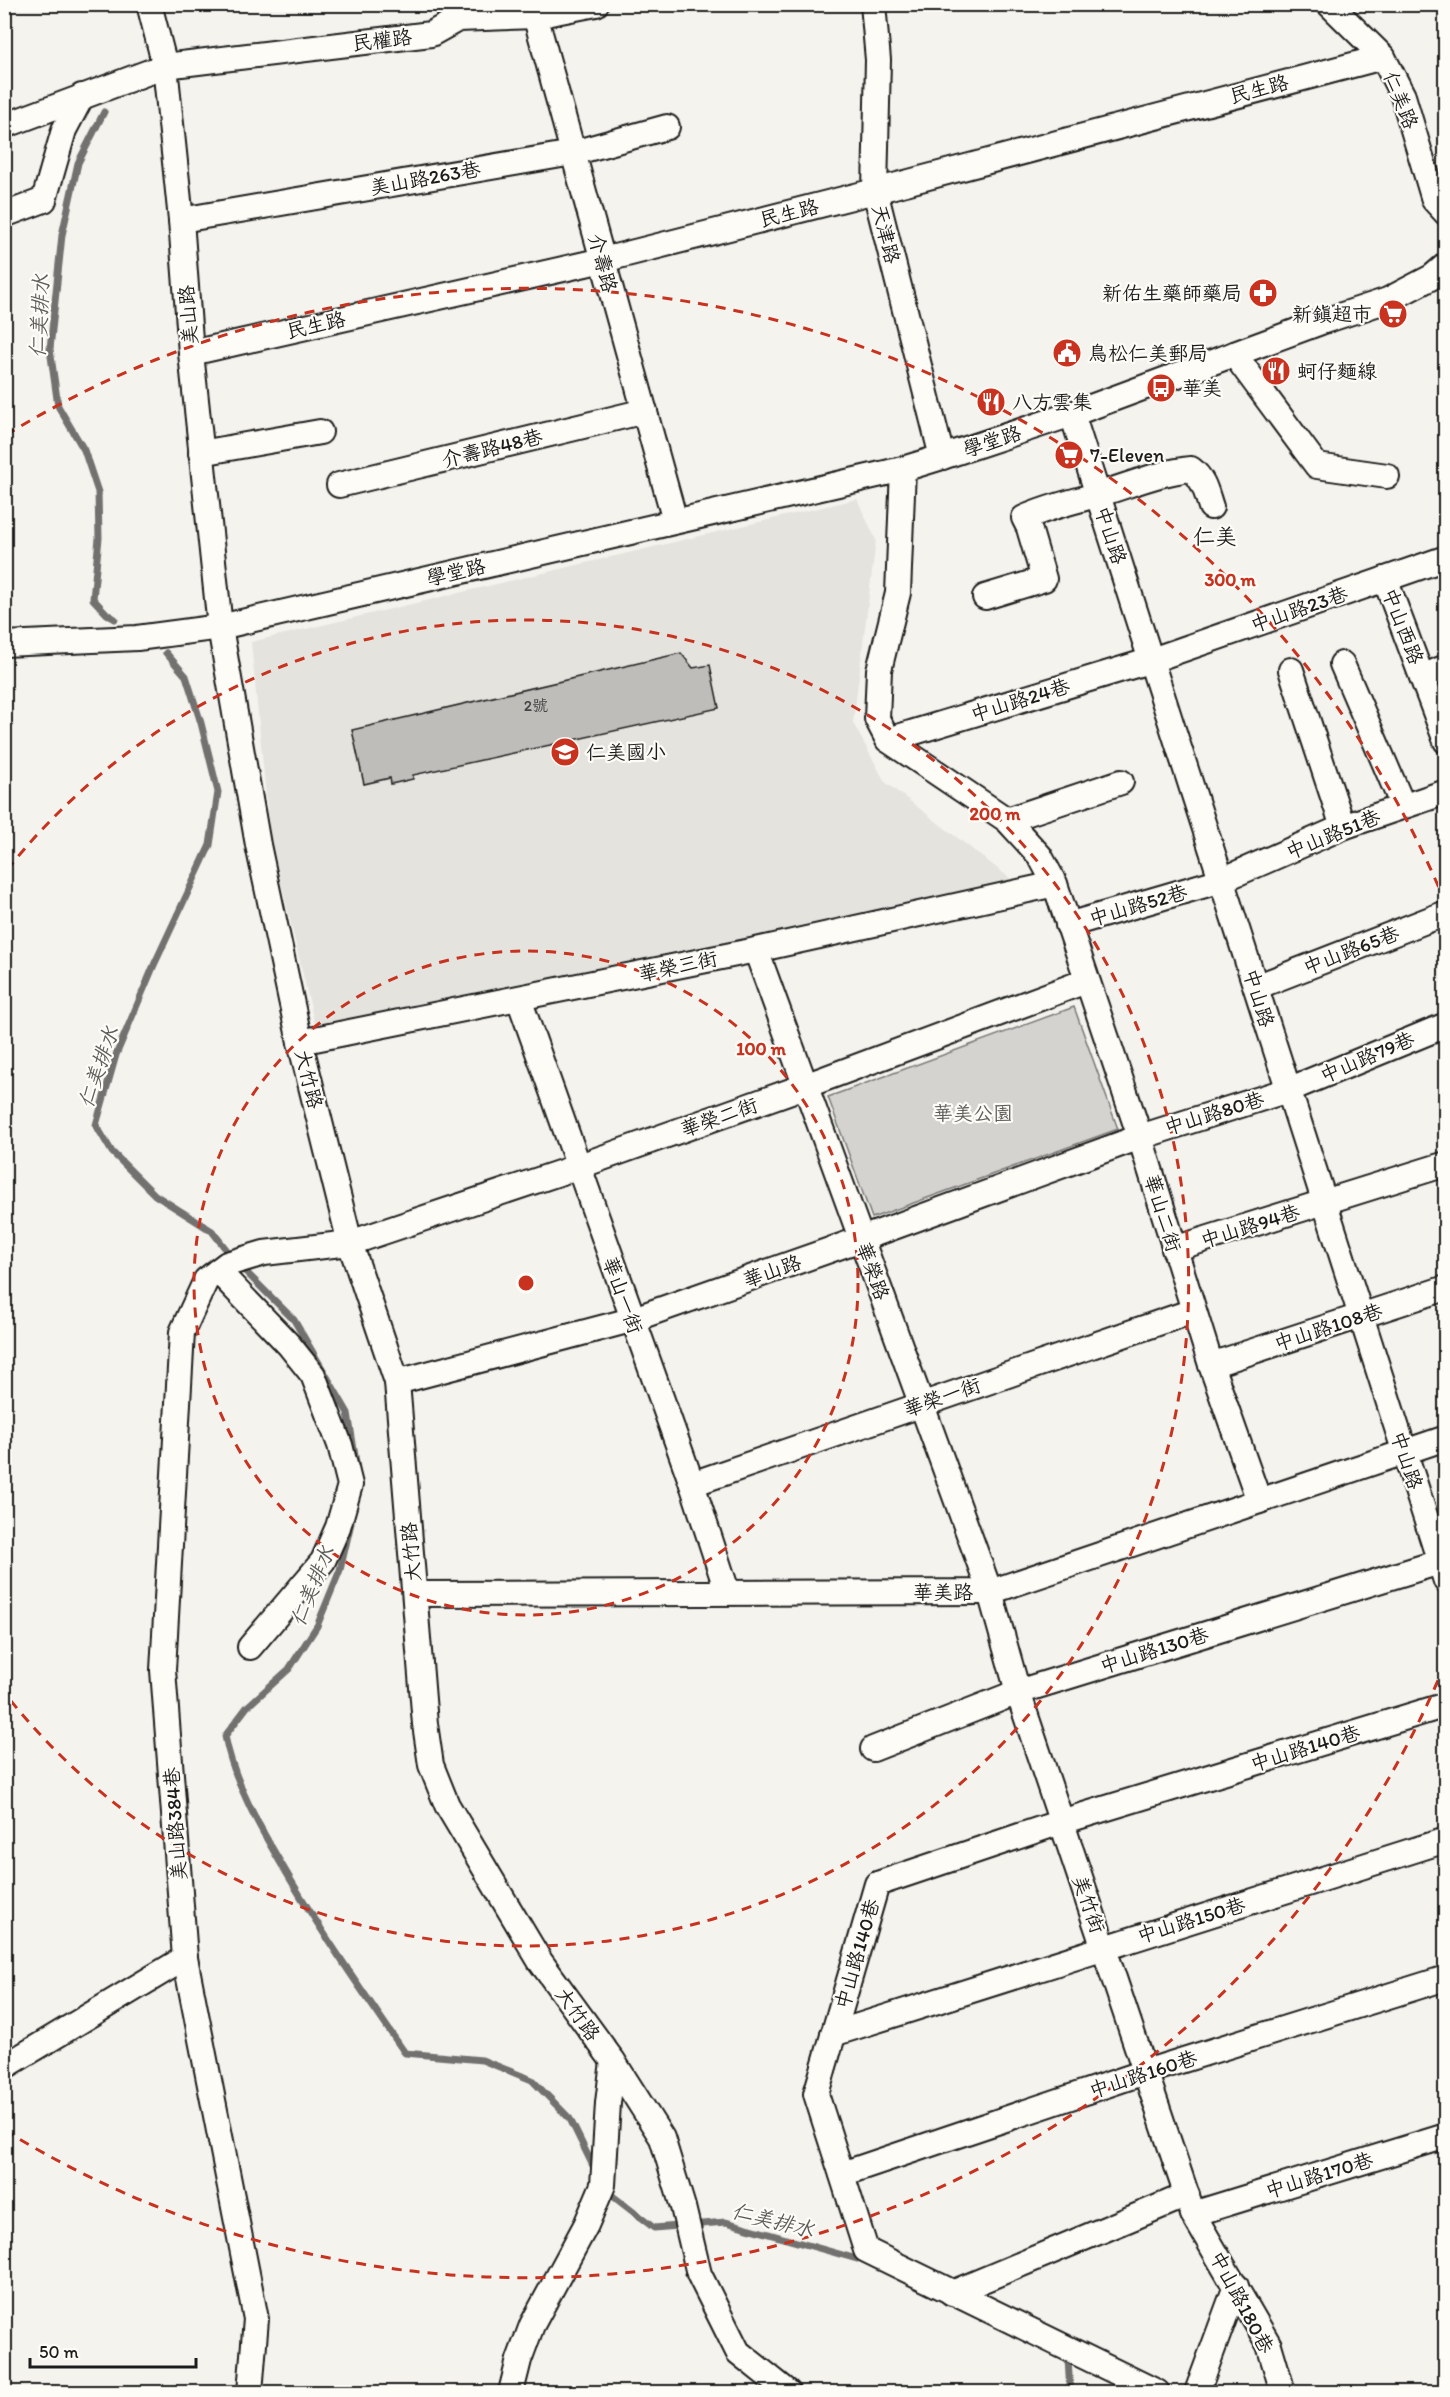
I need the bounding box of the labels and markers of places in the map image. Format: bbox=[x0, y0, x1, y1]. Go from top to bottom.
pharmacy icon: 新佑生藥師藥局 bbox=[1247, 277, 1279, 309]
place label: 新佑生藥師藥局 bbox=[1102, 281, 1242, 305]
supermarket icon: 新鎮超市 bbox=[1377, 298, 1409, 330]
place label: 新鎮超市 bbox=[1292, 302, 1372, 326]
public building icon: 鳥松仁美郵局 bbox=[1051, 337, 1083, 369]
place label: 鳥松仁美郵局 bbox=[1088, 341, 1208, 365]
restaurant icon: 蚵仔麵線 bbox=[1260, 355, 1292, 387]
place label: 蚵仔麵線 bbox=[1297, 359, 1377, 383]
bus stop icon: 華美 bbox=[1145, 372, 1177, 404]
place label: 華美 bbox=[1182, 376, 1222, 400]
restaurant icon: 八方雲集 bbox=[975, 386, 1007, 418]
place label: 八方雲集 bbox=[1012, 390, 1092, 414]
supermarket icon: 7-Eleven bbox=[1053, 439, 1085, 471]
place label: 7-Eleven bbox=[1090, 443, 1164, 467]
school or university icon: 仁美國小 bbox=[549, 736, 581, 768]
place label: 仁美國小 bbox=[586, 740, 666, 764]
centre of rings bbox=[516, 1273, 536, 1293]

